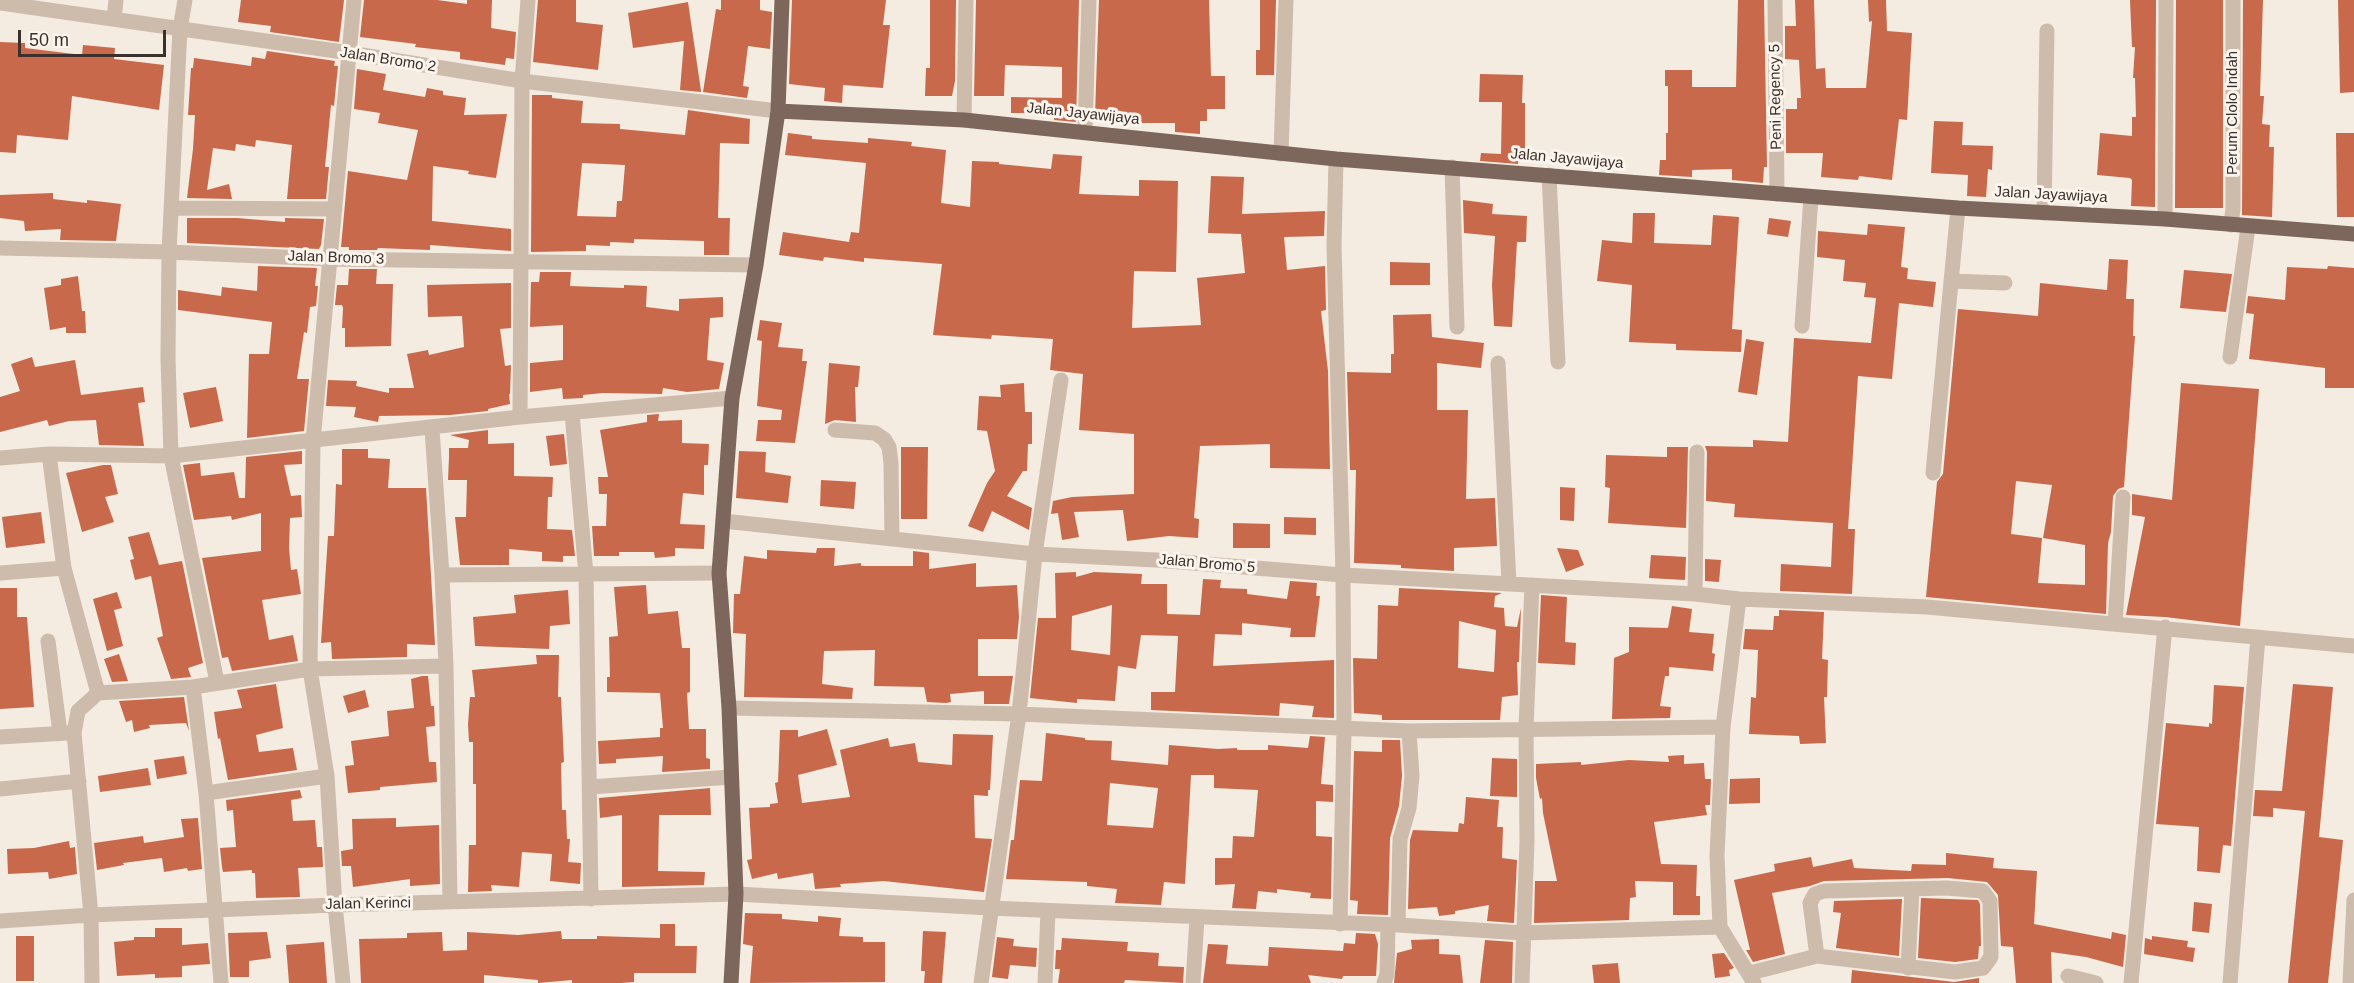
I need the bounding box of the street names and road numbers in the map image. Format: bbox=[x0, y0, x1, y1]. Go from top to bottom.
street label: Jalan Bromo 2 bbox=[339, 44, 437, 76]
street label: Peni Regency 5 bbox=[1766, 44, 1786, 150]
street label: Perum Clolo Indah bbox=[2224, 51, 2242, 175]
street label: Jalan Jayawijaya bbox=[1026, 99, 1140, 129]
street label: Jalan Jayawijaya bbox=[1510, 145, 1624, 173]
street label: Jalan Jayawijaya bbox=[1994, 183, 2108, 207]
street label: Jalan Bromo 3 bbox=[287, 247, 385, 269]
street label: Jalan Bromo 5 bbox=[1158, 551, 1256, 577]
street label: Jalan Kerinci bbox=[325, 894, 411, 914]

